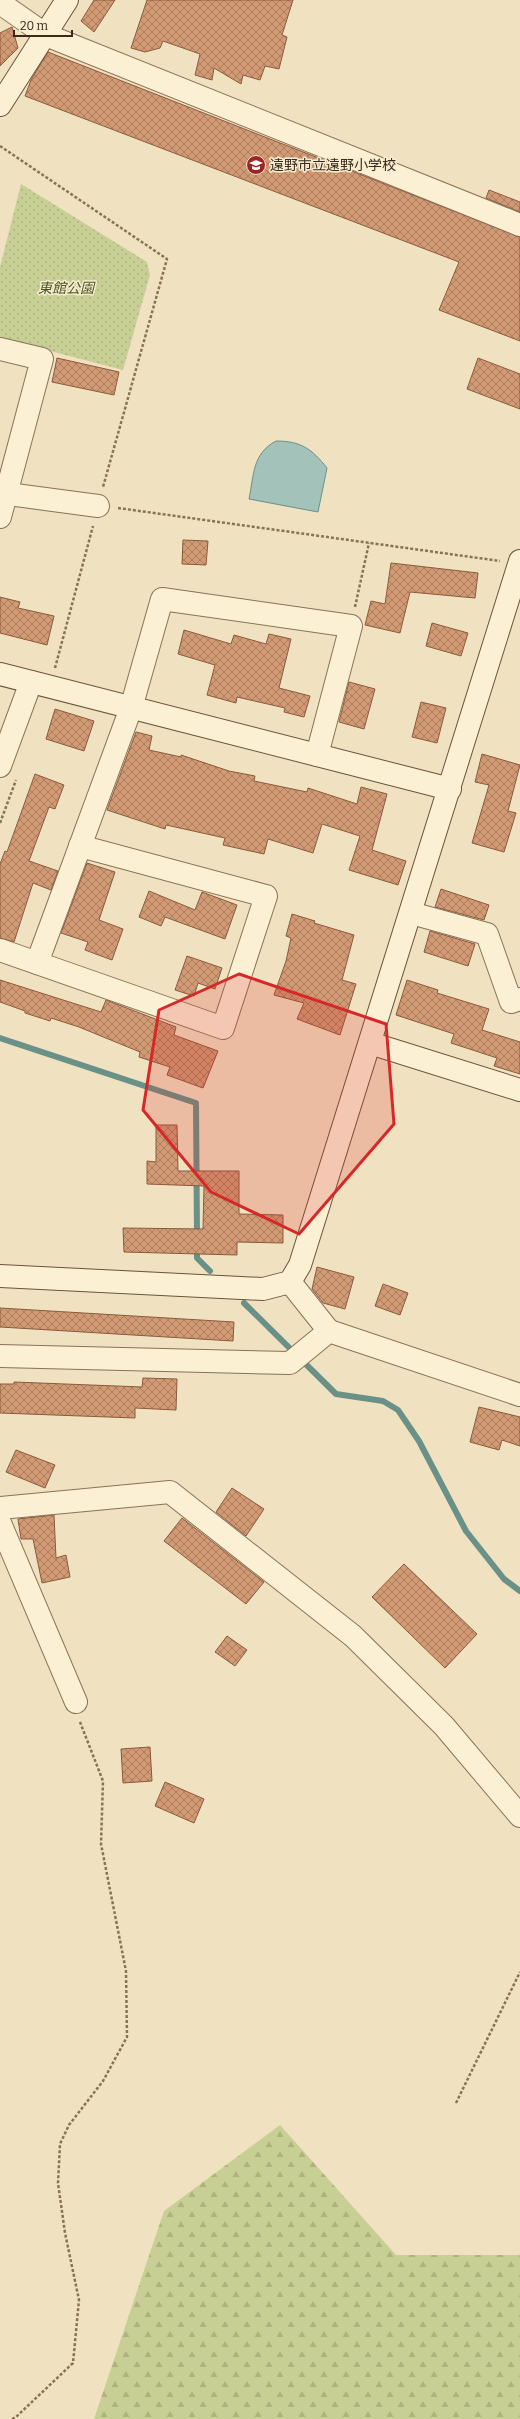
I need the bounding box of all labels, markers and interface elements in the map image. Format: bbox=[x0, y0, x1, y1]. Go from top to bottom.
scale bar bbox=[14, 12, 72, 38]
text: 20 m bbox=[20, 19, 49, 33]
school or university icon: 遠野市立遠野小学校 bbox=[245, 154, 267, 176]
place label: 遠野市立遠野小学校 bbox=[270, 157, 396, 174]
park label: 東館公園 bbox=[38, 280, 96, 297]

